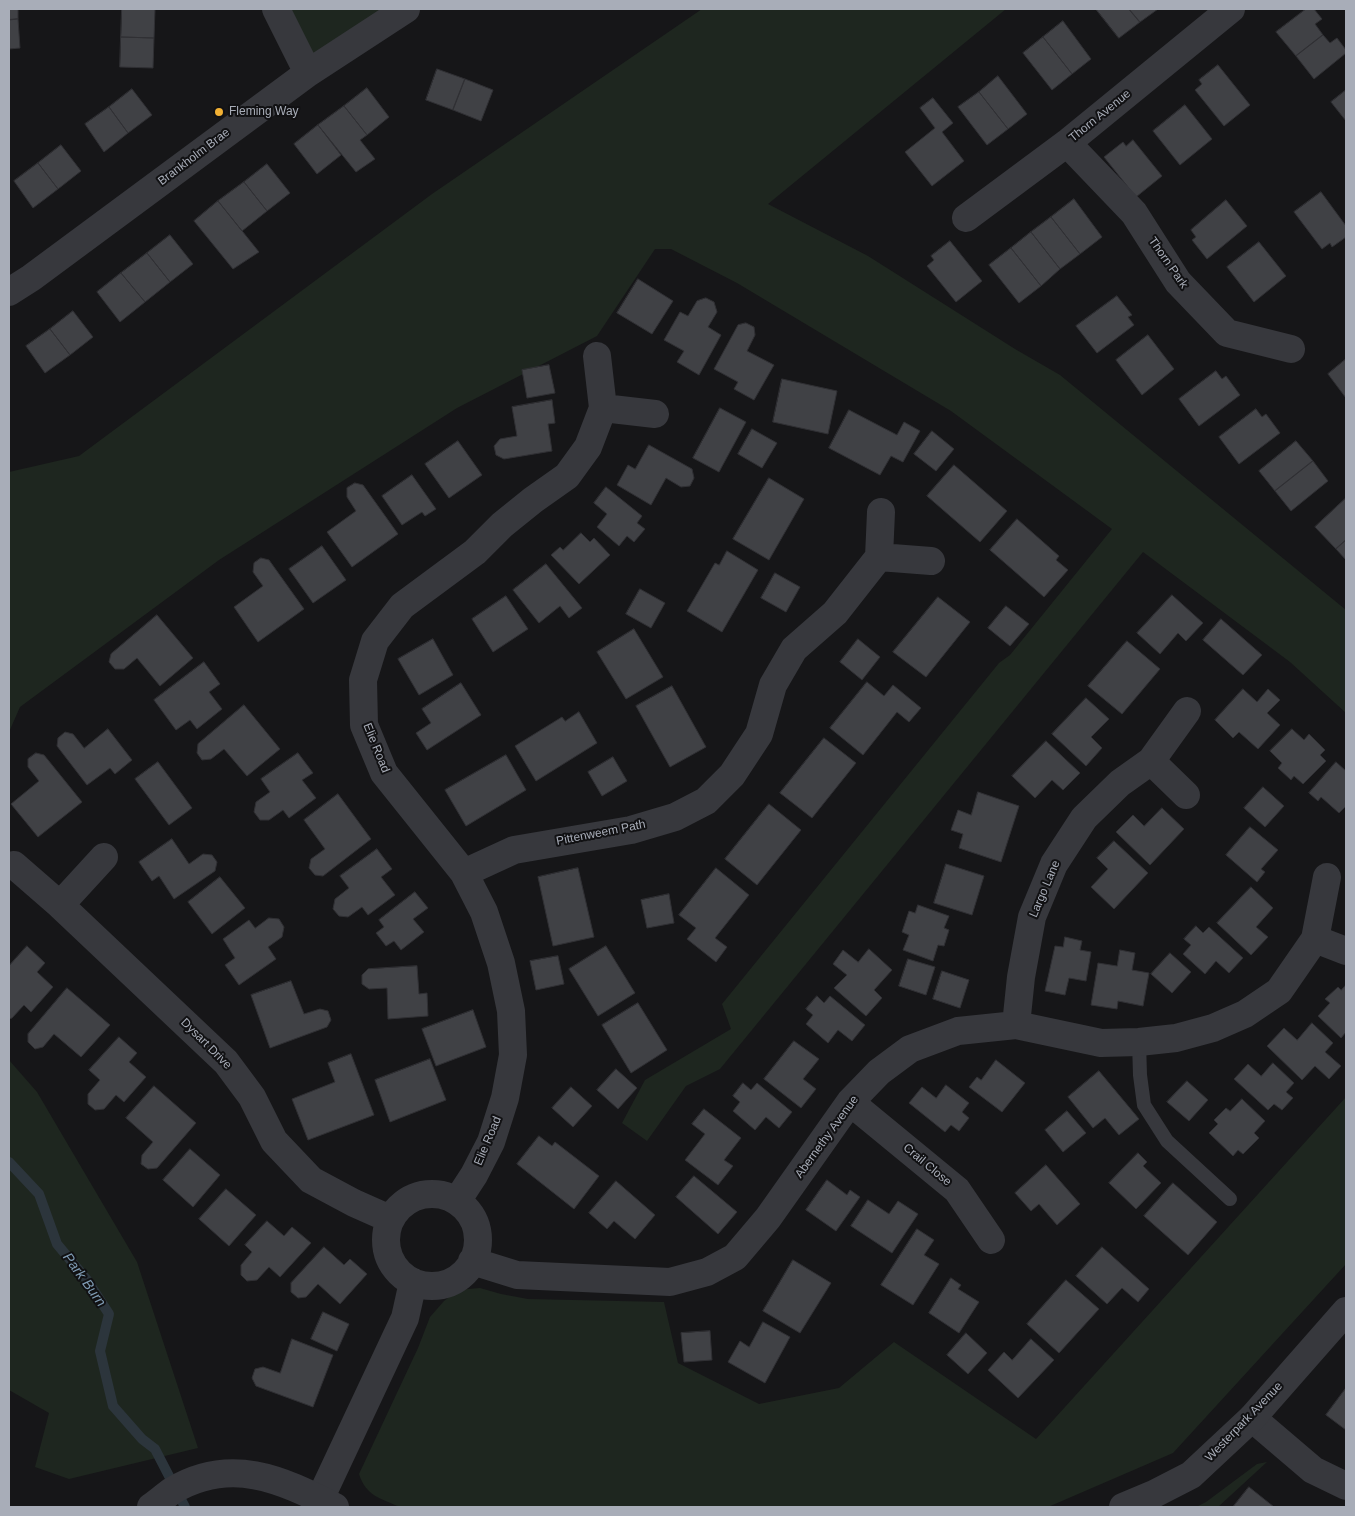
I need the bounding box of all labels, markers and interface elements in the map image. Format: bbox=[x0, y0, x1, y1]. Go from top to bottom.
street label: Thorn Avenue bbox=[1066, 87, 1134, 145]
place label: Fleming Way bbox=[229, 105, 299, 119]
marker: Fleming Way bbox=[213, 106, 225, 118]
street label: Brankholm Brae bbox=[155, 125, 233, 189]
street label: Thorn Park bbox=[1145, 235, 1191, 291]
street label: Elie Road bbox=[360, 721, 392, 775]
street label: Pittenweem Path bbox=[555, 817, 647, 849]
street label: Largo Lane bbox=[1027, 858, 1063, 920]
street label: Dysart Drive bbox=[178, 1016, 234, 1072]
street label: Abernethy Avenue bbox=[792, 1093, 862, 1181]
street label: Elie Road bbox=[471, 1114, 505, 1168]
street label: Crail Close bbox=[900, 1141, 954, 1189]
water label: Park Burn bbox=[59, 1250, 109, 1310]
street label: Westerpark Avenue bbox=[1202, 1379, 1286, 1465]

